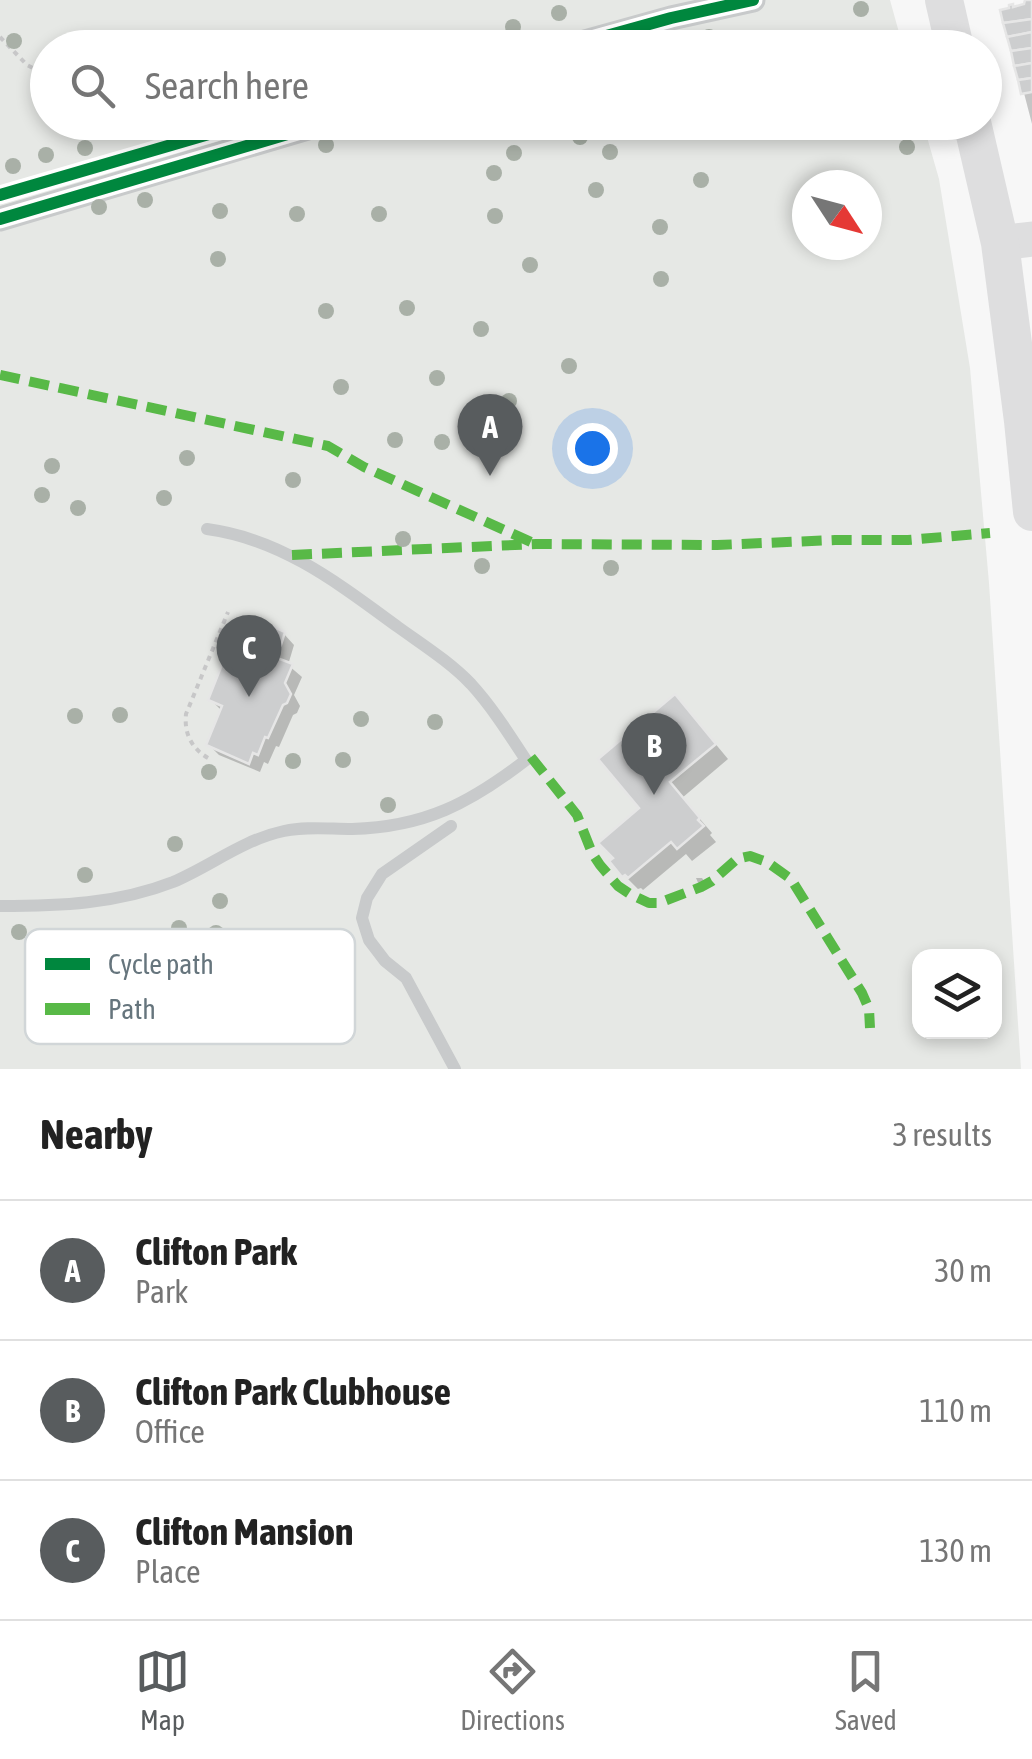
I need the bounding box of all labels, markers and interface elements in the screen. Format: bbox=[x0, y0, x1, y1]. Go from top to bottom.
search box bbox=[30, 30, 1002, 140]
icon: search bbox=[65, 58, 120, 113]
text: Search here bbox=[145, 64, 309, 107]
north arrow bbox=[792, 170, 882, 260]
pin: A bbox=[458, 394, 522, 476]
your location bbox=[567, 423, 618, 474]
pin: C bbox=[216, 614, 282, 697]
pin: B bbox=[622, 712, 686, 795]
legend bbox=[25, 929, 355, 1044]
text: Cycle path bbox=[108, 948, 214, 980]
map controls bbox=[912, 949, 1002, 1039]
button: layers bbox=[912, 949, 1002, 1039]
text: Path bbox=[108, 993, 156, 1025]
text: Nearby bbox=[40, 1110, 153, 1158]
text: 3 results bbox=[893, 1116, 992, 1153]
text: Clifton Park bbox=[135, 1230, 297, 1273]
text: A bbox=[65, 1252, 80, 1289]
text: 30 m bbox=[934, 1252, 992, 1289]
text: Park bbox=[135, 1273, 188, 1310]
text: Clifton Park Clubhouse bbox=[135, 1370, 451, 1413]
text: B bbox=[65, 1392, 80, 1429]
text: 110 m bbox=[919, 1392, 992, 1429]
text: Office bbox=[135, 1413, 205, 1450]
text: Clifton Mansion bbox=[135, 1510, 353, 1553]
text: C bbox=[65, 1532, 80, 1569]
text: 130 m bbox=[919, 1532, 992, 1569]
text: Place bbox=[135, 1553, 200, 1590]
tab: Map bbox=[135, 1644, 190, 1736]
tab: Directions bbox=[460, 1644, 565, 1736]
tab: Saved bbox=[835, 1644, 897, 1736]

